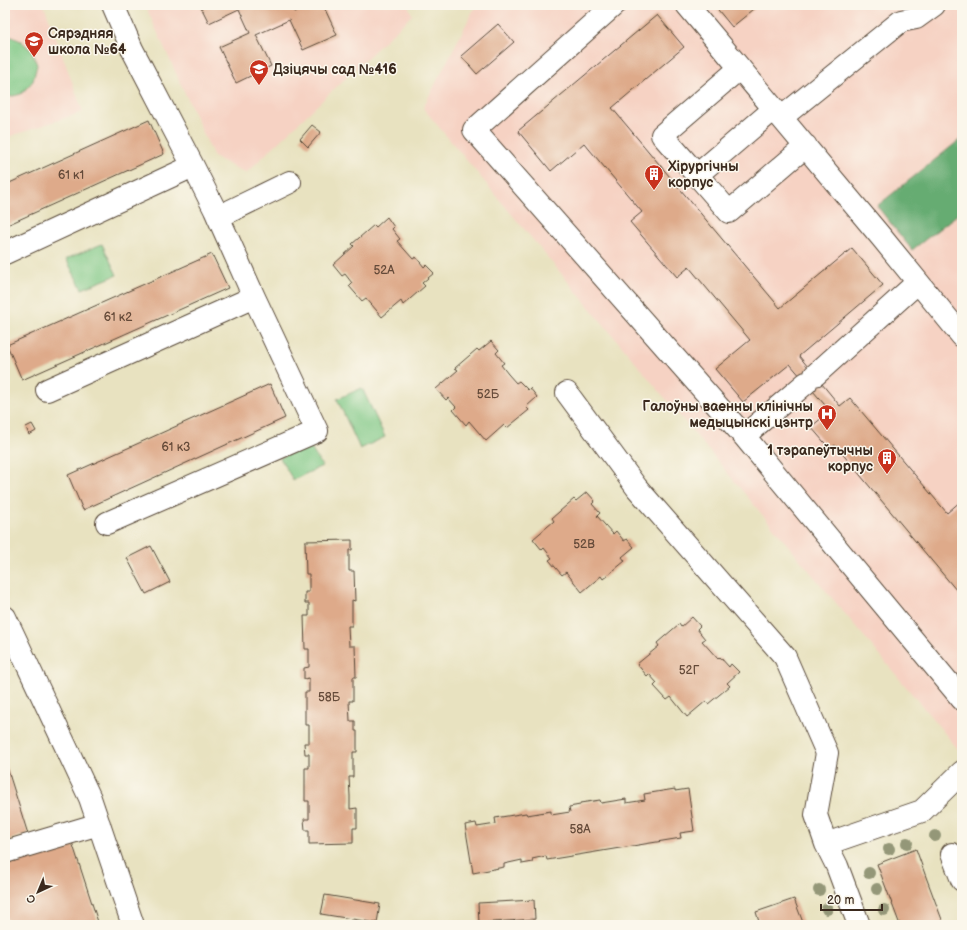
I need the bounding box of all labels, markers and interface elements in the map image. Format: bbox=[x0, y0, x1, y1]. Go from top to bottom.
place label: Сярэдняя школа №64 bbox=[48, 25, 127, 58]
school or university icon: Сярэдняя школа №64 bbox=[23, 30, 45, 58]
school or university icon: Дзіцячы сад №416 bbox=[248, 58, 270, 86]
place label: Дзіцячы сад №416 bbox=[273, 61, 397, 78]
place label: Хірургічны корпус bbox=[667, 158, 739, 191]
building icon: Хірургічны корпус bbox=[643, 163, 665, 191]
house number: 61 к1 bbox=[58, 168, 84, 183]
house number: 52А bbox=[373, 263, 395, 278]
house number: 61 к2 bbox=[104, 310, 132, 325]
house number: 52Б bbox=[477, 387, 500, 402]
place label: Галоўны ваенны клінічны медыцынскі цэнтр bbox=[642, 398, 814, 431]
hospital icon: Галоўны ваенны клінічны медыцынскі цэнтр bbox=[816, 403, 838, 431]
house number: 61 к3 bbox=[162, 440, 190, 455]
place label: 1 тэрапеўтычны корпус bbox=[767, 442, 873, 475]
building icon: 1 тэрапеўтычны корпус bbox=[876, 447, 898, 475]
house number: 52В bbox=[573, 537, 595, 552]
house number: 52Г bbox=[679, 663, 700, 678]
house number: 58Б bbox=[318, 690, 341, 705]
house number: 58А bbox=[569, 822, 591, 837]
north arrow bbox=[18, 872, 58, 912]
scale bar bbox=[821, 886, 882, 912]
text: С bbox=[24, 891, 39, 906]
text: 20 m bbox=[827, 893, 854, 908]

